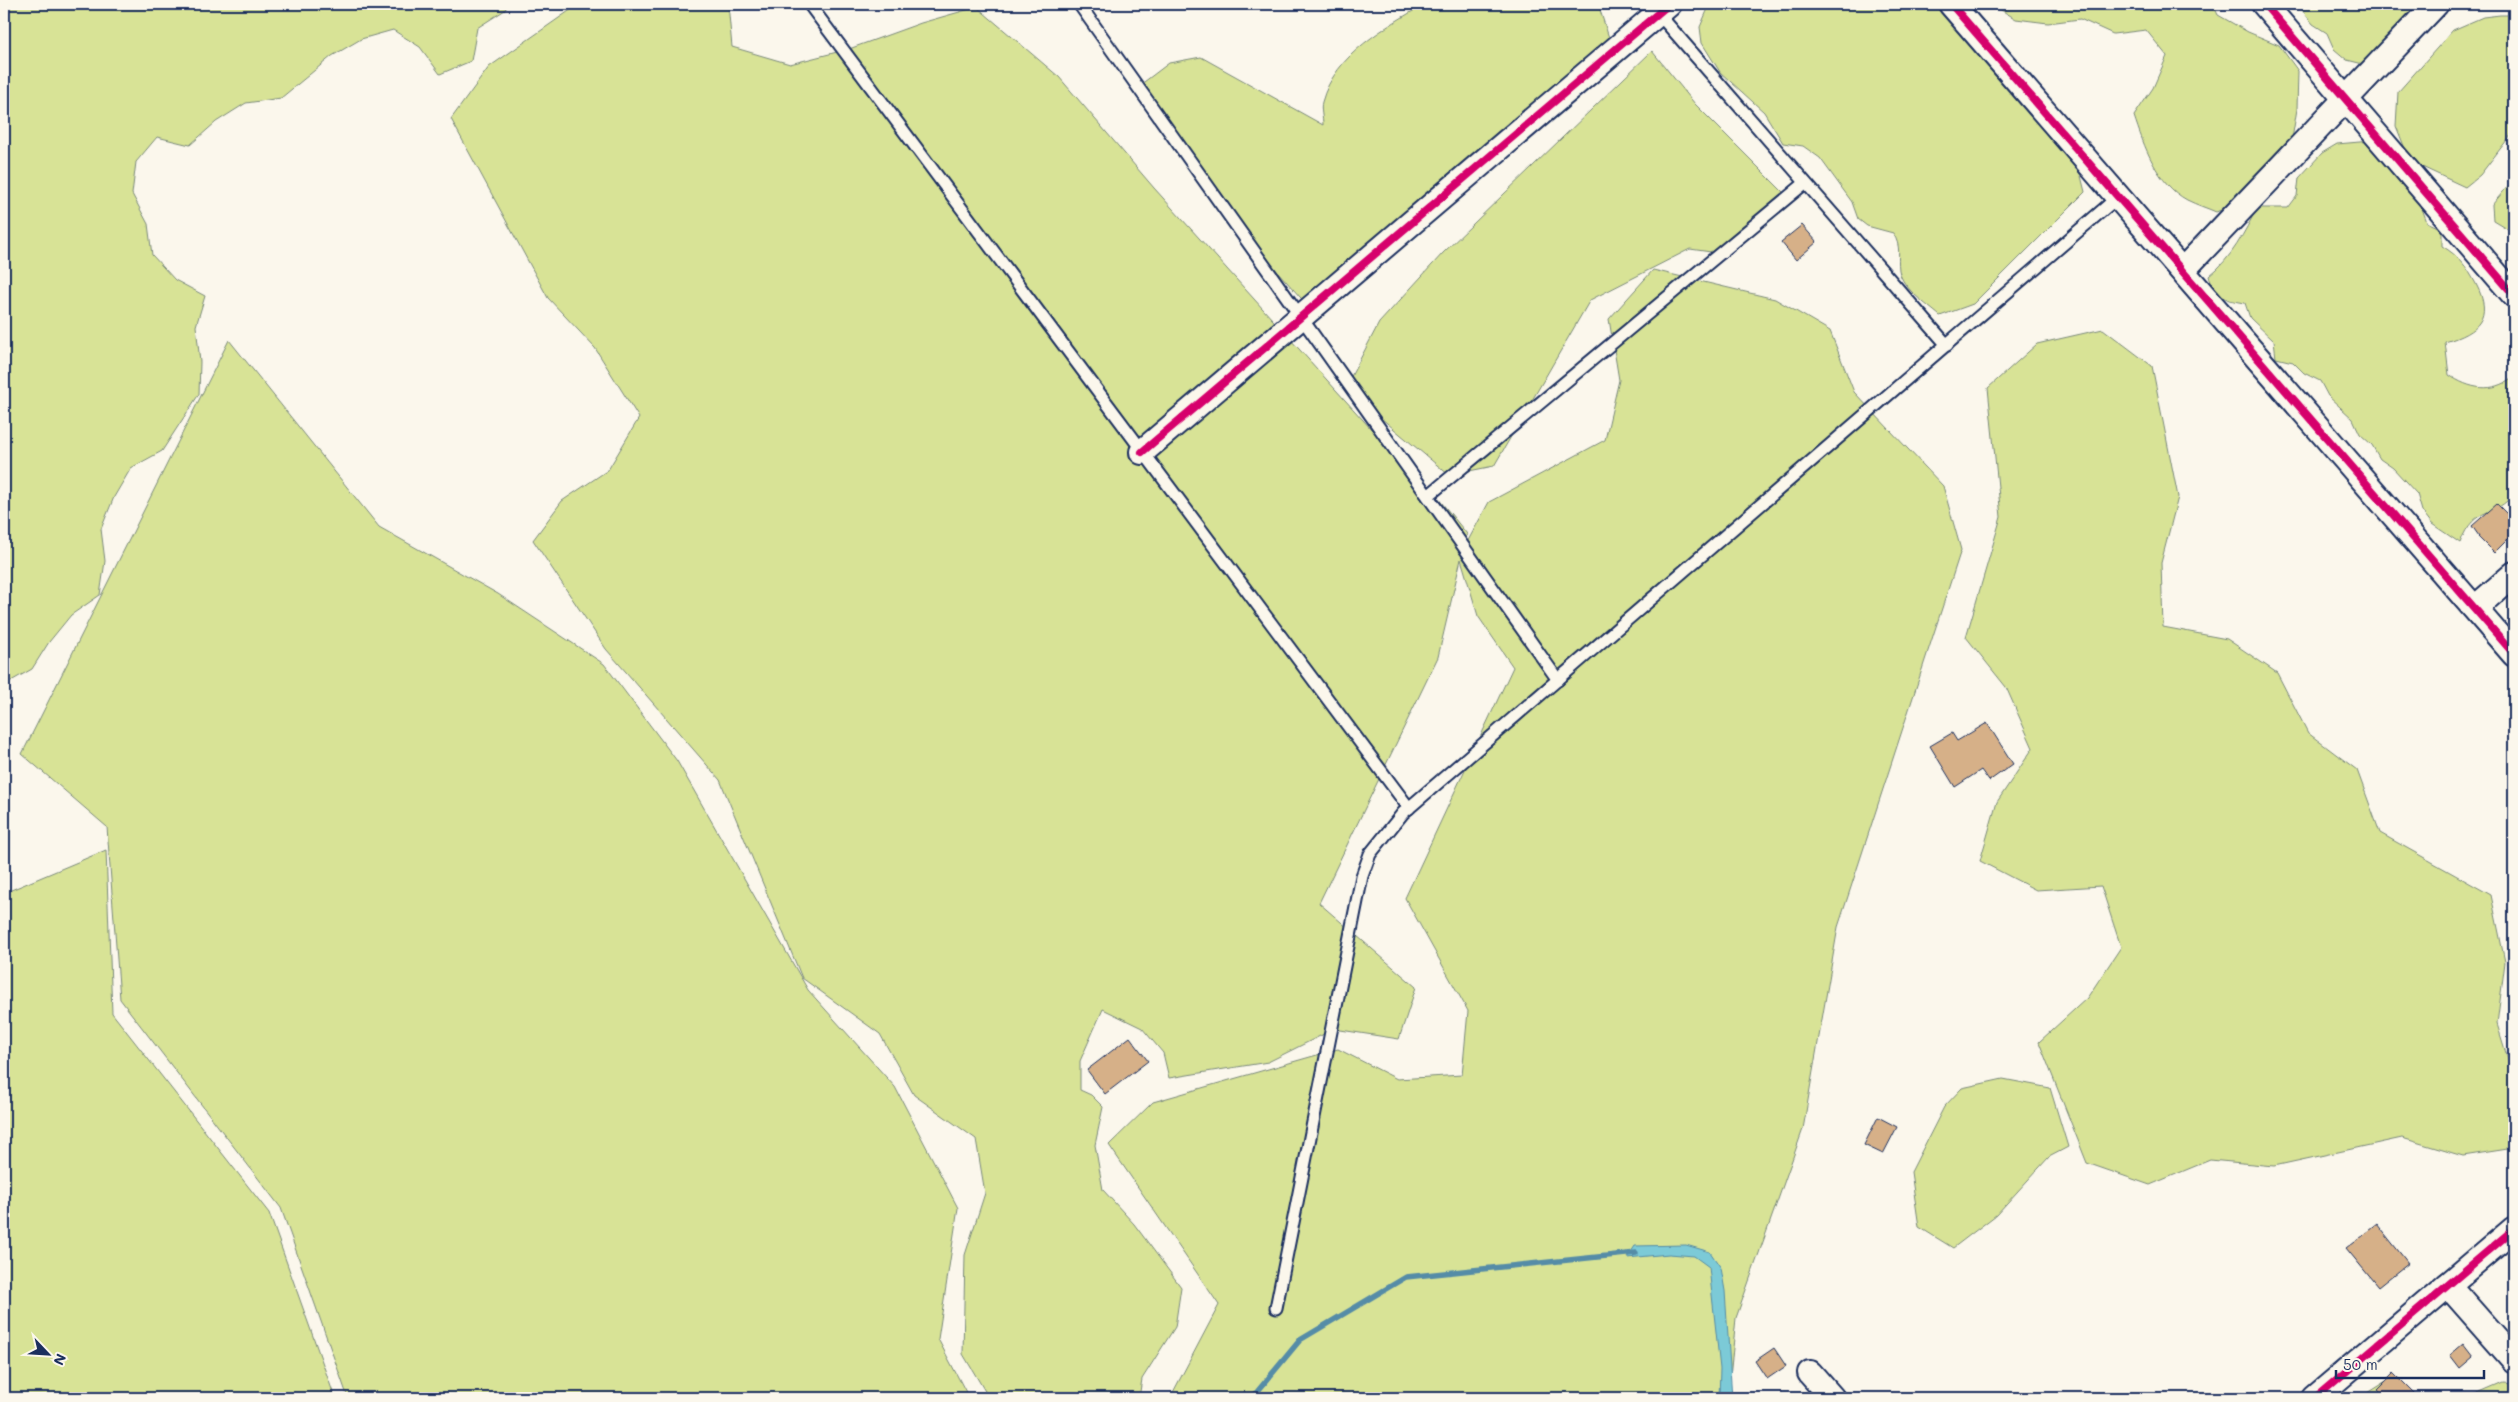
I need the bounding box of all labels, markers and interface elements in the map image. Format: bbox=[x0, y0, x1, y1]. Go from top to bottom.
north arrow bbox=[22, 1330, 72, 1380]
scale bar bbox=[2336, 1347, 2483, 1379]
text: N bbox=[49, 1351, 71, 1369]
text: 50 m bbox=[2343, 1354, 2378, 1374]

